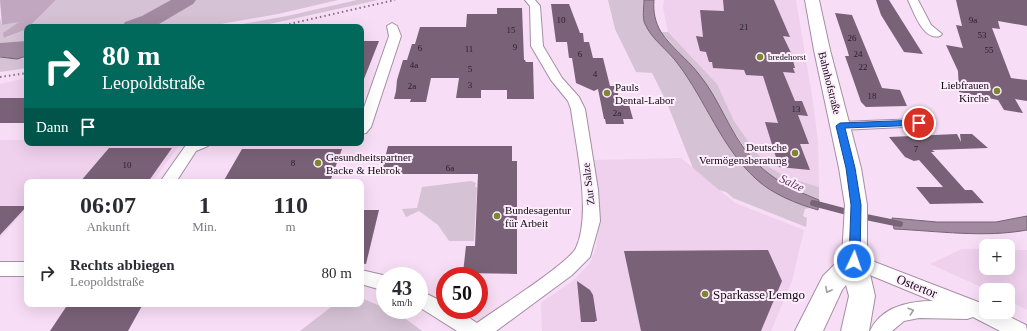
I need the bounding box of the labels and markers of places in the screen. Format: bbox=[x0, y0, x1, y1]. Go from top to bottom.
marker: bredehorst bbox=[755, 52, 765, 62]
place label: bredehorst bbox=[768, 52, 806, 62]
place label: Liebfrauen Kirche bbox=[941, 79, 989, 104]
place label: Pauls Dental-Labor bbox=[615, 81, 675, 106]
marker: Liebfrauen Kirche bbox=[992, 86, 1002, 96]
marker: Pauls Dental-Labor bbox=[602, 88, 612, 98]
pin bbox=[902, 106, 936, 140]
place label: Deutsche Vermögensberatung bbox=[699, 141, 787, 166]
marker: Deutsche Vermögensberatung bbox=[790, 148, 800, 158]
place label: Gesundheitspartner Backe & Hebrok bbox=[326, 151, 412, 176]
marker: Gesundheitspartner Backe & Hebrok bbox=[313, 158, 323, 168]
place label: Bundesagentur für Arbeit bbox=[505, 204, 571, 229]
marker: Bundesagentur für Arbeit bbox=[492, 211, 502, 221]
place label: Sparkasse Lemgo bbox=[713, 287, 805, 302]
marker: Sparkasse Lemgo bbox=[700, 289, 710, 299]

